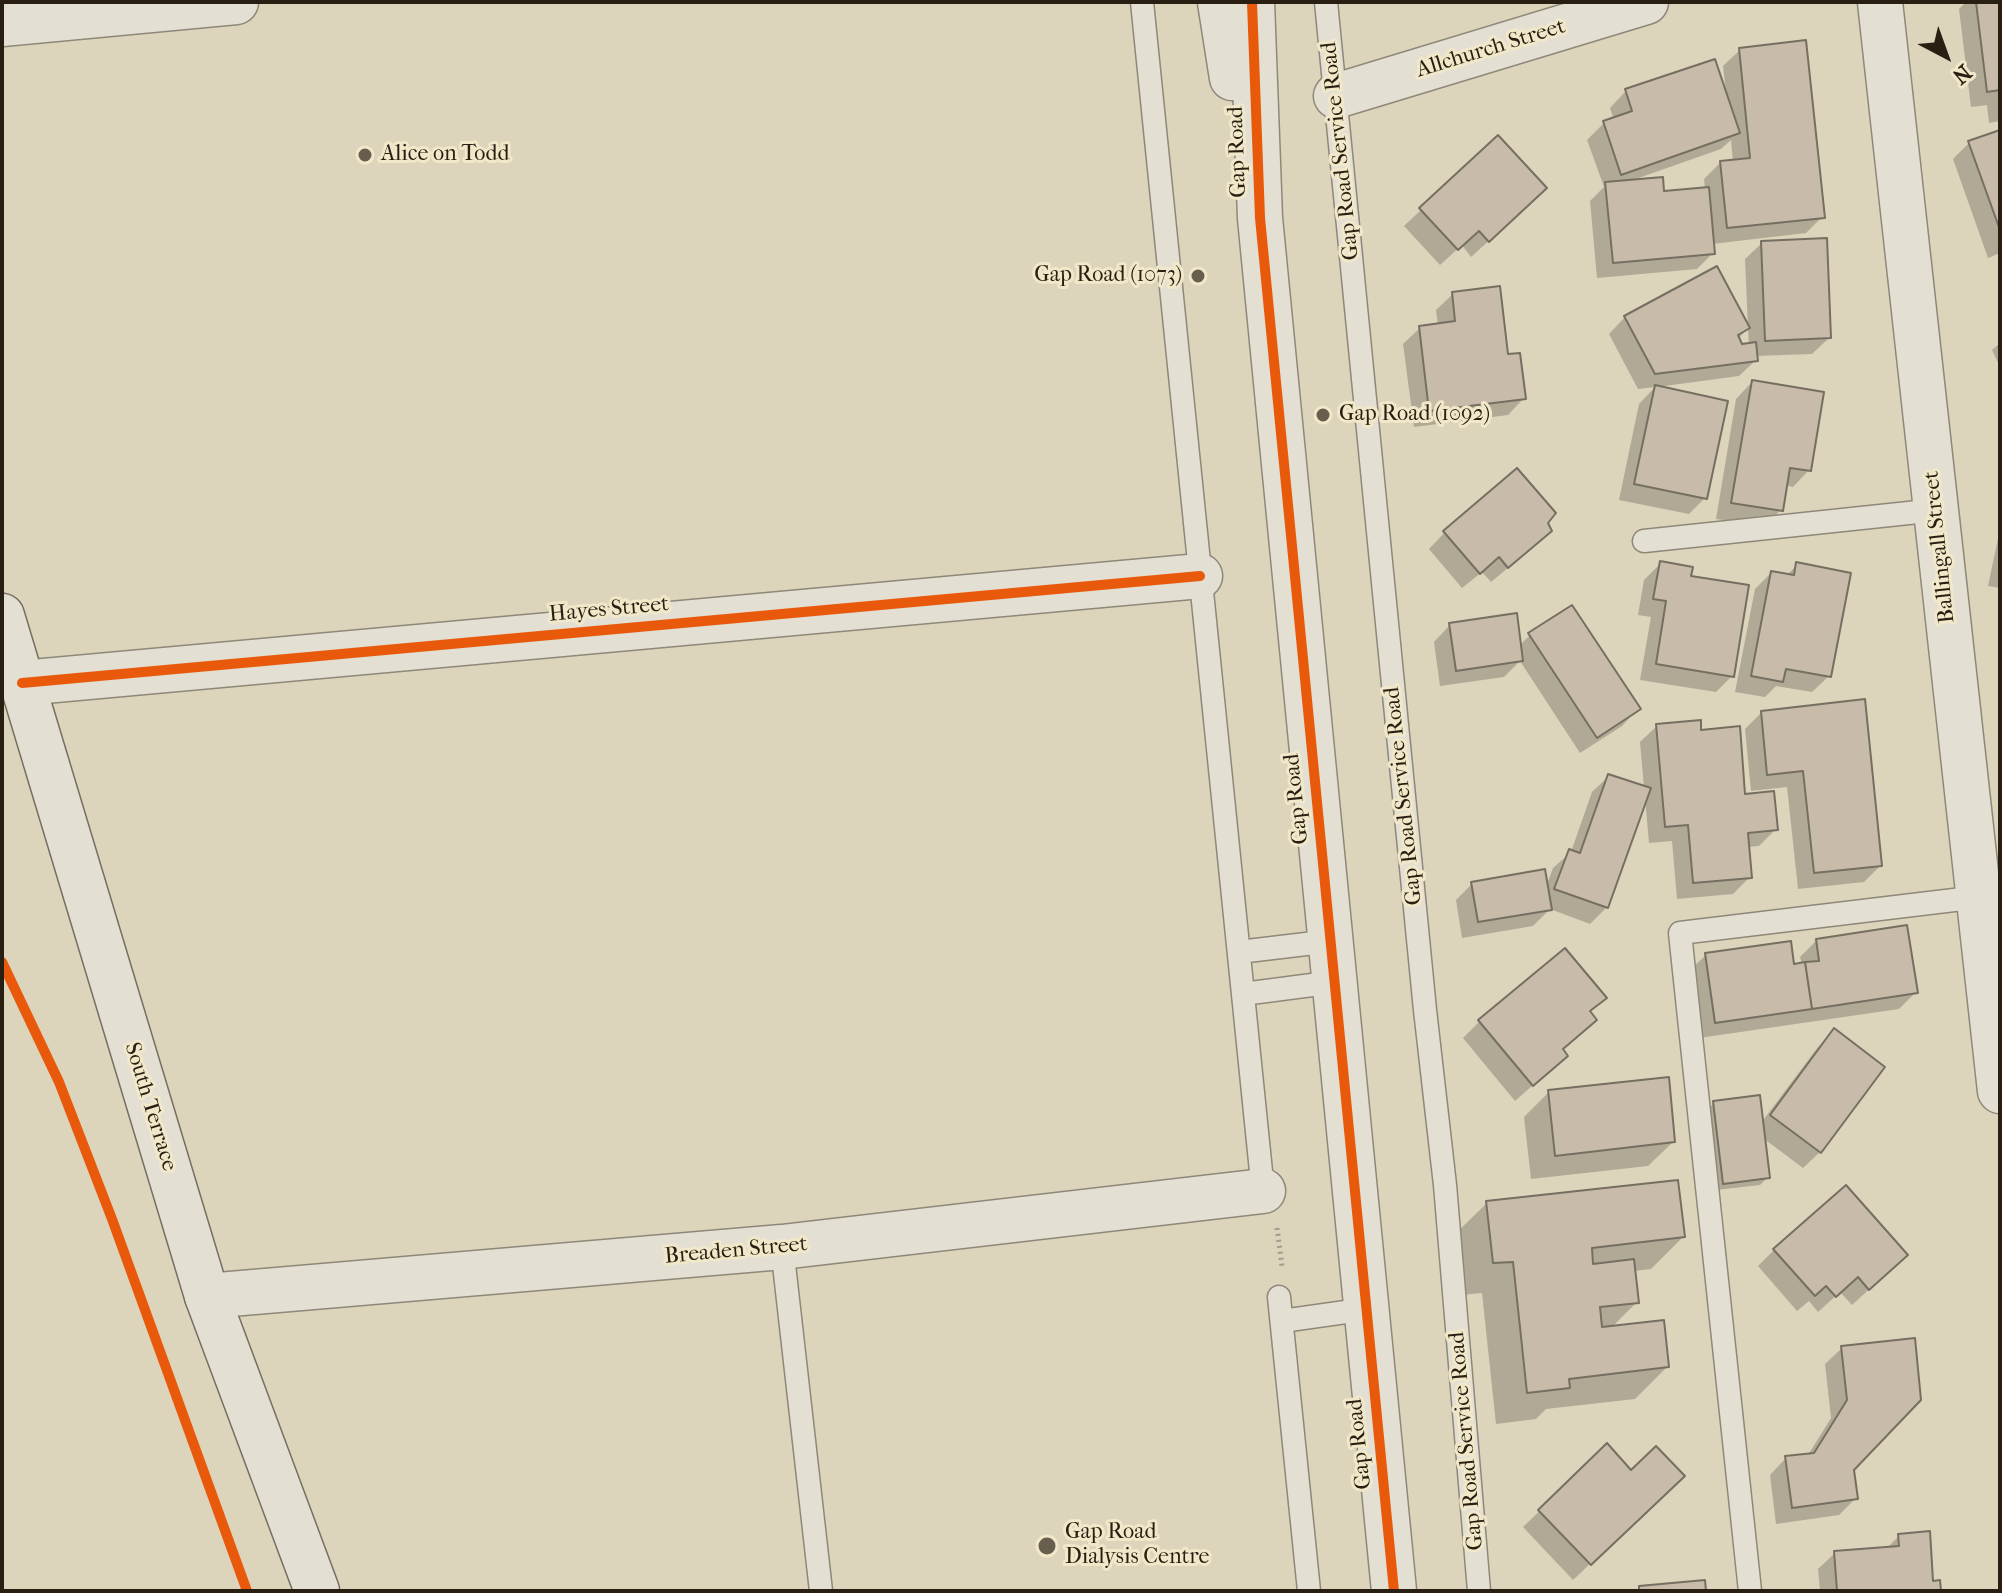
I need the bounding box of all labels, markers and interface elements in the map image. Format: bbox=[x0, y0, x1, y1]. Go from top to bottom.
street label: Allchurch Street bbox=[1413, 14, 1569, 84]
north arrow bbox=[1906, 16, 1986, 96]
street label: Gap Road Service Road bbox=[1316, 41, 1366, 261]
text: N bbox=[1947, 59, 1977, 89]
street label: Gap Road bbox=[1223, 106, 1253, 198]
place label: Alice on Todd bbox=[381, 142, 509, 168]
marker: Alice on Todd bbox=[356, 146, 374, 164]
place label: Gap Road (1073) bbox=[1034, 263, 1182, 289]
marker: Gap Road (1073) bbox=[1189, 267, 1207, 285]
place label: Gap Road (1092) bbox=[1339, 402, 1490, 428]
marker: Gap Road (1092) bbox=[1314, 406, 1332, 424]
street label: Ballingall Street bbox=[1919, 470, 1961, 624]
street label: Hayes Street bbox=[548, 592, 670, 628]
street label: Gap Road Service Road bbox=[1379, 686, 1429, 906]
street label: Gap Road bbox=[1279, 752, 1315, 846]
street label: South Terrace bbox=[118, 1040, 182, 1174]
street label: Breaden Street bbox=[664, 1232, 808, 1270]
street label: Gap Road Service Road bbox=[1444, 1331, 1490, 1551]
street label: Gap Road bbox=[1342, 1397, 1378, 1491]
place label: Gap Road Dialysis Centre bbox=[1065, 1520, 1209, 1572]
marker: Gap Road Dialysis Centre bbox=[1036, 1535, 1058, 1557]

